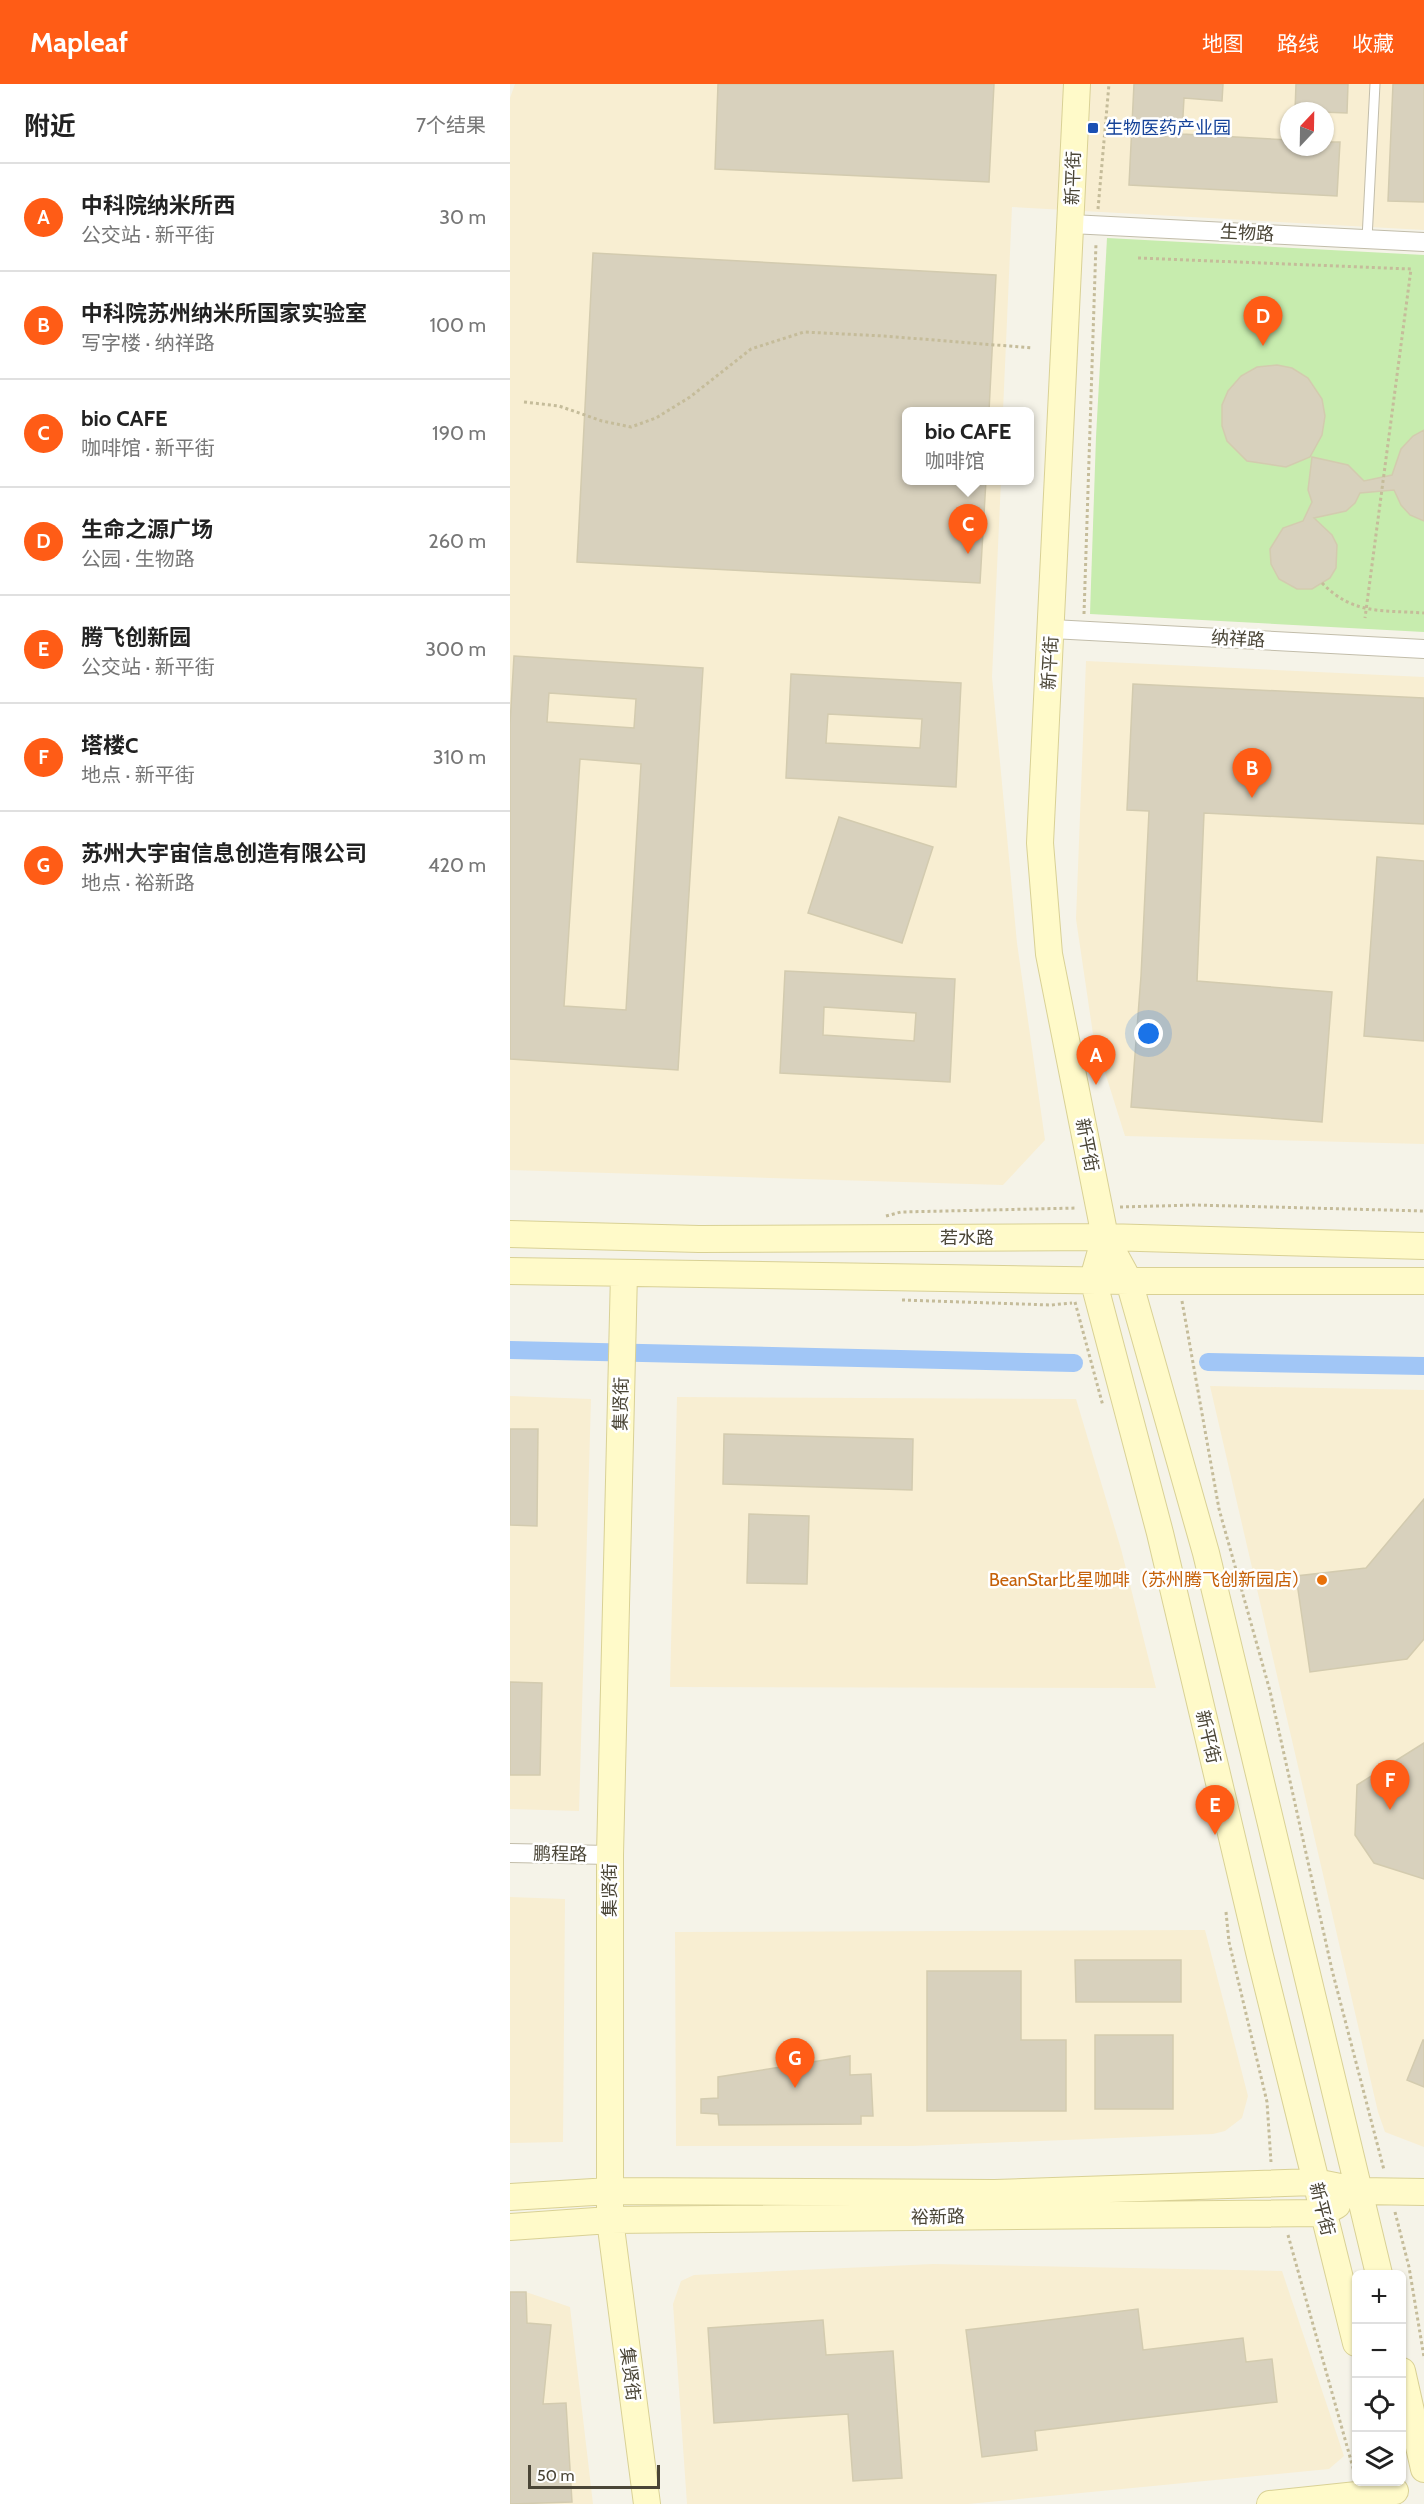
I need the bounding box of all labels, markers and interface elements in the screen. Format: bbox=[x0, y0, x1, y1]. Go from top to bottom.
text: Mapleaf bbox=[30, 25, 128, 59]
text: 地图 bbox=[1202, 31, 1244, 56]
text: 路线 bbox=[1277, 31, 1319, 56]
text: 收藏 bbox=[1352, 31, 1394, 56]
north arrow bbox=[1280, 102, 1334, 156]
text: 附近 bbox=[24, 110, 76, 142]
text: 7个结果 bbox=[416, 113, 486, 137]
place label: 生物医药产业园 bbox=[1105, 117, 1231, 139]
marker: 生物医药产业园 bbox=[1086, 121, 1100, 135]
street label: 新平街 bbox=[1061, 151, 1085, 205]
text: 中科院纳米所西 bbox=[81, 192, 235, 219]
text: A bbox=[37, 205, 50, 229]
text: 30 m bbox=[439, 205, 486, 229]
street label: 生物路 bbox=[1219, 221, 1275, 245]
text: 公交站 · 新平街 bbox=[81, 223, 215, 247]
pin: D bbox=[1244, 296, 1282, 346]
text: 中科院苏州纳米所国家实验室 bbox=[81, 300, 367, 327]
text: B bbox=[37, 313, 50, 337]
text: 100 m bbox=[430, 313, 486, 337]
text: 写字楼 · 纳祥路 bbox=[81, 331, 215, 355]
text: bio CAFE bbox=[81, 405, 168, 432]
popup bbox=[902, 407, 1034, 485]
text: bio CAFE bbox=[925, 418, 1011, 445]
text: C bbox=[37, 421, 50, 445]
text: 190 m bbox=[432, 421, 486, 445]
text: 咖啡馆 · 新平街 bbox=[81, 436, 215, 460]
text: 咖啡馆 bbox=[925, 449, 985, 473]
pin: C bbox=[948, 504, 988, 554]
text: 生命之源广场 bbox=[81, 516, 213, 543]
text: D bbox=[36, 529, 51, 553]
text: 260 m bbox=[428, 529, 486, 553]
text: 公园 · 生物路 bbox=[81, 547, 195, 571]
text: 腾飞创新园 bbox=[81, 624, 191, 651]
street label: 纳祥路 bbox=[1210, 627, 1266, 651]
street label: 新平街 bbox=[1038, 635, 1062, 691]
text: E bbox=[38, 637, 49, 661]
text: 300 m bbox=[425, 637, 486, 661]
text: 公交站 · 新平街 bbox=[81, 655, 215, 679]
text: 塔楼C bbox=[81, 732, 138, 759]
text: F bbox=[38, 745, 49, 769]
text: 310 m bbox=[433, 745, 486, 769]
pin: B bbox=[1232, 748, 1272, 798]
text: 地点 · 新平街 bbox=[81, 763, 195, 787]
text: 苏州大宇宙信息创造有限公司 bbox=[81, 840, 367, 867]
text: G bbox=[37, 853, 50, 877]
text: 420 m bbox=[428, 853, 486, 877]
text: 地点 · 裕新路 bbox=[81, 871, 195, 895]
your location bbox=[1134, 1019, 1163, 1048]
pin: A bbox=[1076, 1036, 1116, 1085]
street label: 新平街 bbox=[1071, 1116, 1103, 1174]
street label: 若水路 bbox=[940, 1227, 994, 1249]
street label: 集贤街 bbox=[610, 1377, 632, 1431]
place label: BeanStar比星咖啡（苏州腾飞创新园店） bbox=[989, 1569, 1310, 1591]
marker: BeanStar比星咖啡（苏州腾飞创新园店） bbox=[1315, 1573, 1329, 1587]
street label: 新平街 bbox=[1191, 1708, 1225, 1766]
pin: F bbox=[1370, 1760, 1410, 1810]
pin: E bbox=[1196, 1786, 1234, 1835]
street label: 鹏程路 bbox=[533, 1843, 587, 1865]
street label: 集贤街 bbox=[599, 1863, 621, 1917]
pin: G bbox=[776, 2038, 814, 2088]
street label: 新平街 bbox=[1305, 2180, 1339, 2238]
street label: 裕新路 bbox=[911, 2206, 965, 2228]
map controls bbox=[1352, 2270, 1406, 2486]
button: + bbox=[1352, 2270, 1406, 2324]
button: − bbox=[1352, 2324, 1406, 2378]
street label: 集贤街 bbox=[616, 2346, 644, 2402]
button: locate bbox=[1352, 2378, 1406, 2432]
button: layers bbox=[1352, 2432, 1406, 2486]
scale bar bbox=[528, 2462, 660, 2490]
text: 50 m bbox=[537, 2466, 574, 2485]

